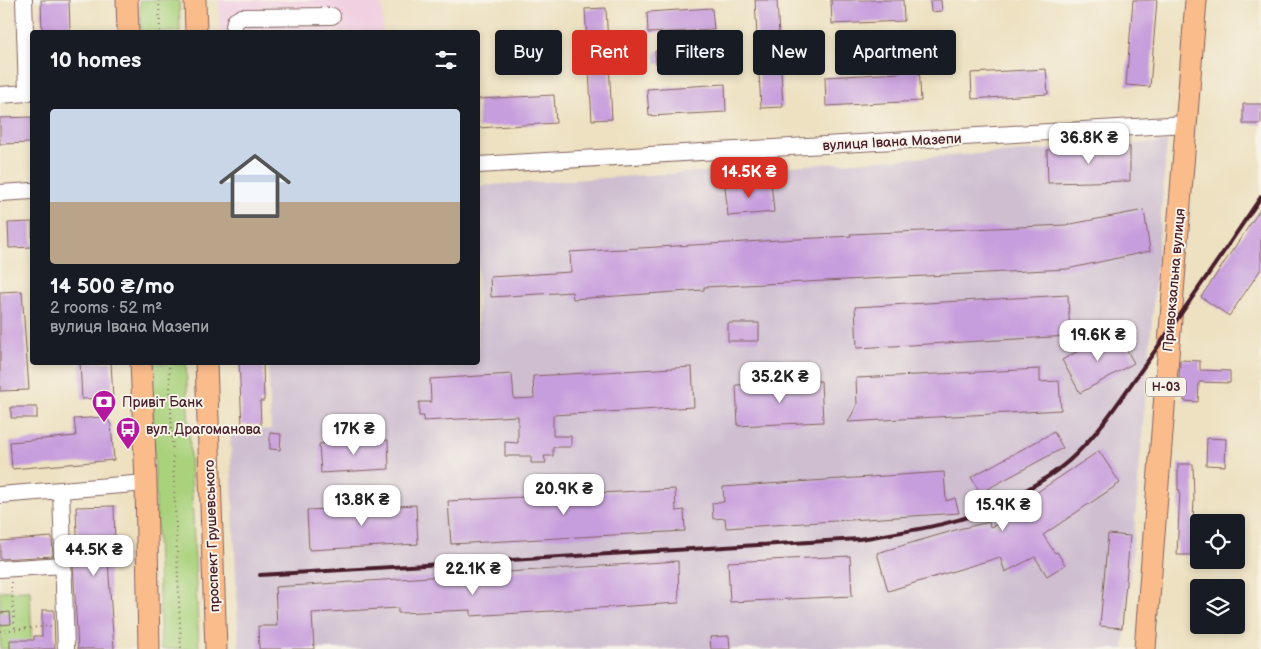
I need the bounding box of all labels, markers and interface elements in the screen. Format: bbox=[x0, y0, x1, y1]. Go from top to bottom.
chip: Buy bbox=[495, 30, 562, 75]
chip: Rent bbox=[572, 30, 647, 75]
chip: Filters bbox=[657, 30, 743, 75]
chip: New bbox=[753, 30, 825, 75]
chip: Apartment bbox=[835, 30, 956, 75]
icon: filters bbox=[432, 46, 460, 74]
text: 10 homes bbox=[50, 48, 141, 73]
pin: 36.8K ₴ bbox=[1043, 122, 1135, 165]
text: 36.8K ₴ bbox=[1060, 129, 1118, 148]
street label: вулиця Івана Мазепи bbox=[822, 130, 962, 154]
icon: home bbox=[210, 141, 300, 231]
pin: 14.5K ₴ bbox=[703, 156, 795, 199]
text: 14.5K ₴ bbox=[722, 163, 776, 182]
street label: Привокзальна вулиця bbox=[1159, 207, 1189, 352]
text: 14 500 ₴/mo bbox=[50, 274, 175, 299]
text: 2 rooms · 52 m² bbox=[50, 299, 162, 318]
text: вулиця Івана Мазепи bbox=[50, 318, 209, 337]
pin: 19.6K ₴ bbox=[1052, 320, 1144, 362]
text: 19.6K ₴ bbox=[1070, 326, 1126, 345]
pin: 35.2K ₴ bbox=[734, 362, 826, 404]
text: 35.2K ₴ bbox=[751, 368, 809, 387]
road number: Н-03 bbox=[1146, 378, 1186, 397]
bank icon: Привіт Банк bbox=[91, 389, 117, 423]
place label: Привіт Банк bbox=[122, 394, 203, 411]
pin: 17K ₴ bbox=[319, 414, 389, 456]
bus stop icon: вул. Драгоманова bbox=[115, 416, 141, 450]
text: 17K ₴ bbox=[333, 420, 375, 439]
place label: вул. Драгоманова bbox=[146, 421, 262, 438]
street label: проспект Грушевського bbox=[201, 459, 223, 613]
pin: 20.9K ₴ bbox=[518, 474, 610, 516]
text: 20.9K ₴ bbox=[535, 480, 593, 499]
pin: 13.8K ₴ bbox=[316, 484, 408, 527]
pin: 15.9K ₴ bbox=[957, 490, 1049, 532]
text: 13.8K ₴ bbox=[334, 491, 390, 510]
text: 15.9K ₴ bbox=[976, 496, 1030, 515]
map controls bbox=[1190, 514, 1245, 634]
button: locate bbox=[1190, 514, 1245, 569]
pin: 44.5K ₴ bbox=[48, 534, 140, 577]
text: 44.5K ₴ bbox=[65, 541, 123, 560]
pin: 22.1K ₴ bbox=[427, 554, 519, 596]
text: 22.1K ₴ bbox=[445, 560, 501, 579]
button: layers bbox=[1190, 579, 1245, 634]

